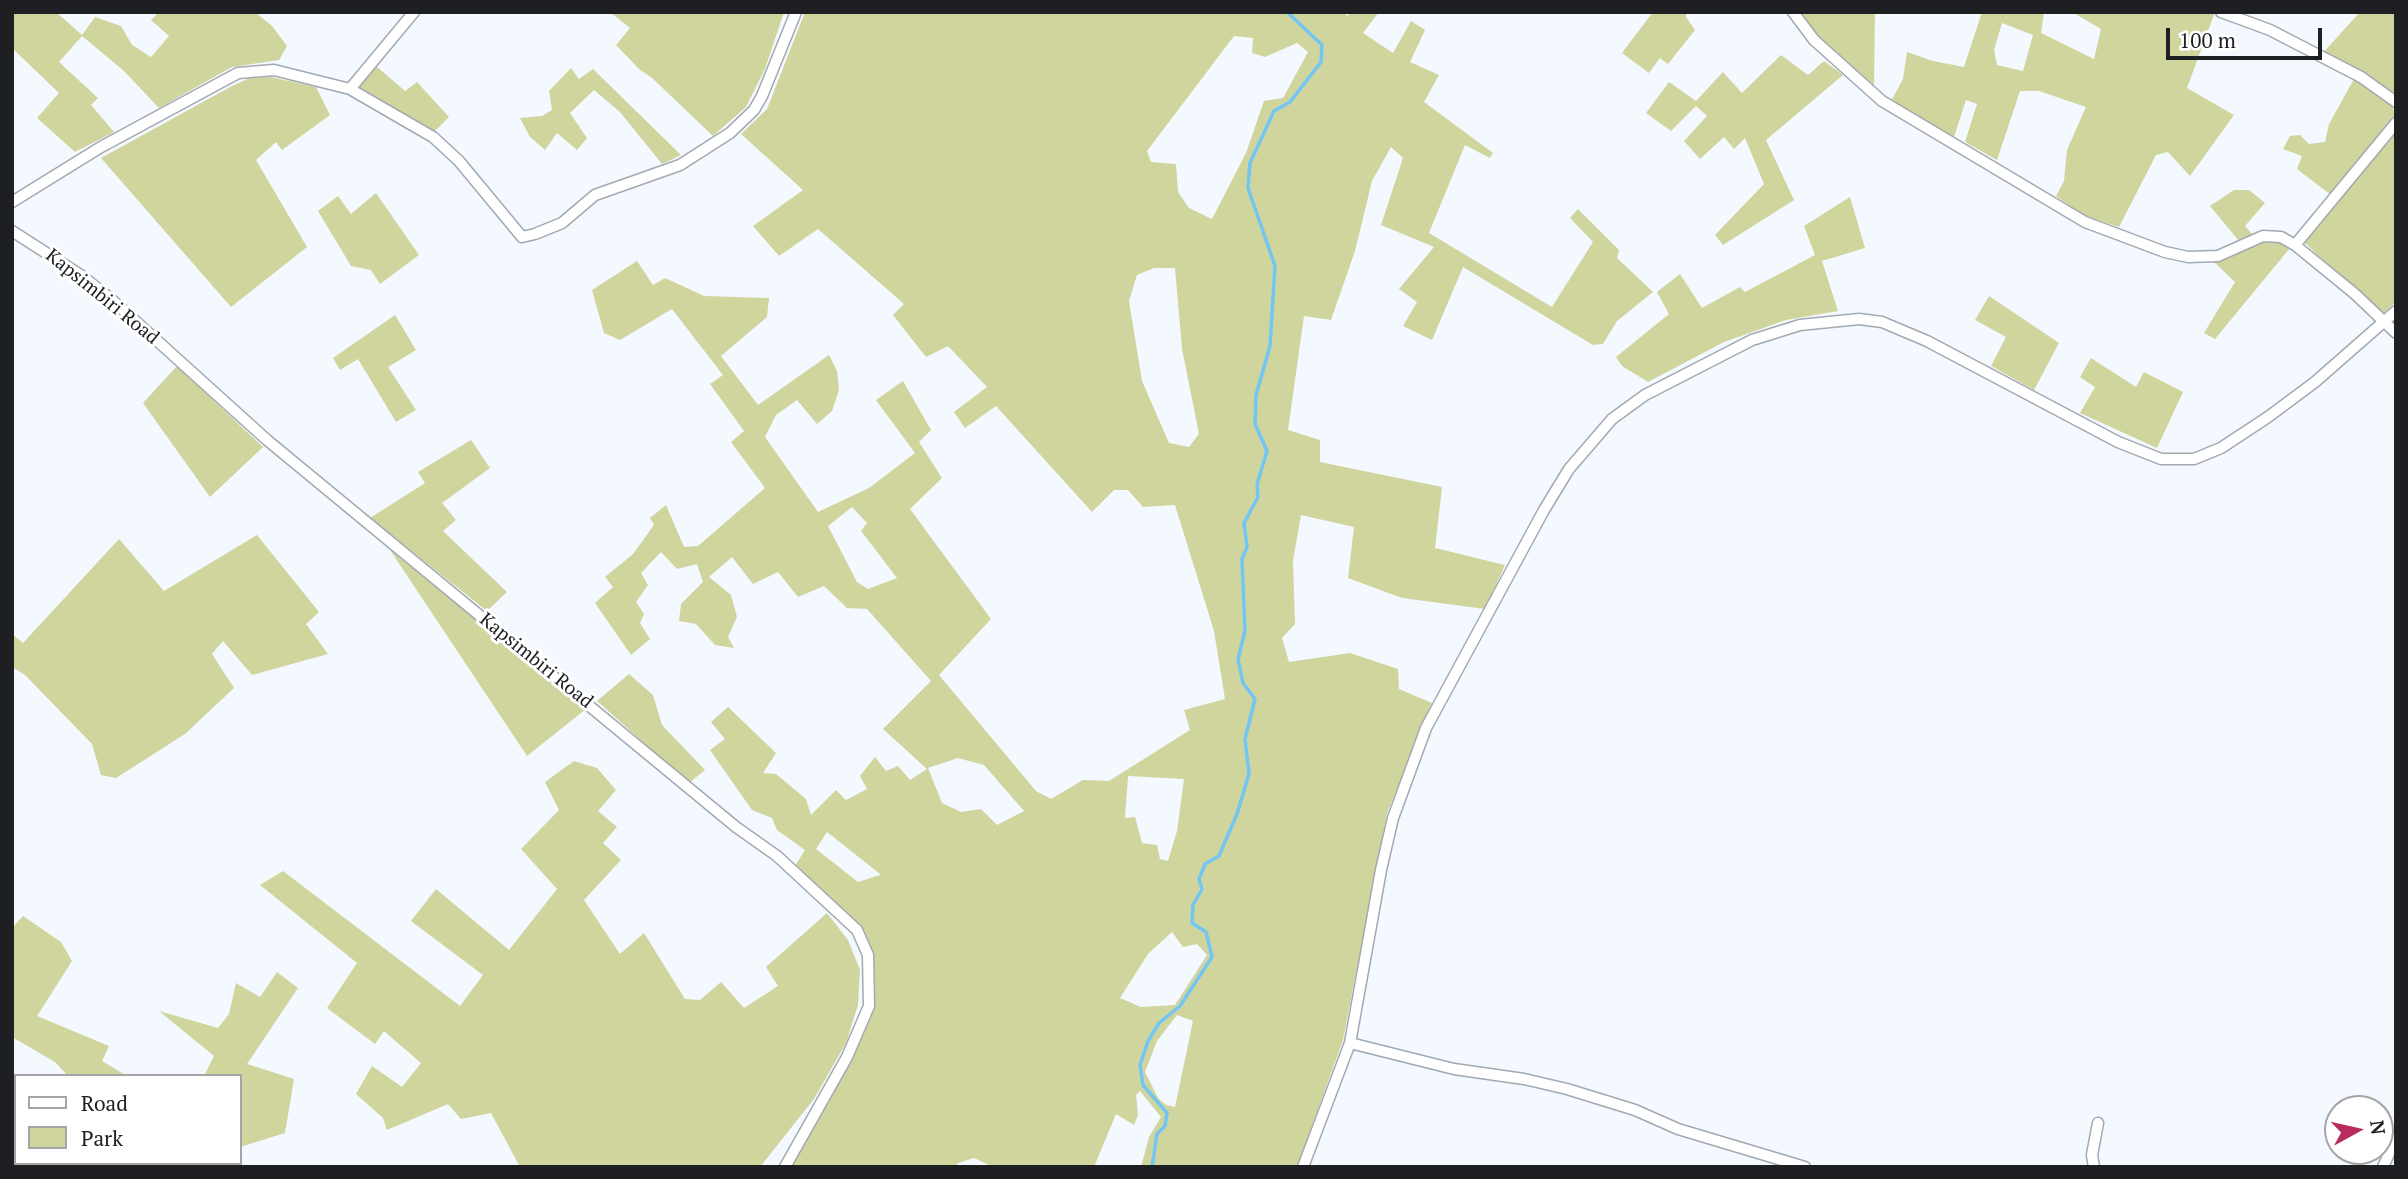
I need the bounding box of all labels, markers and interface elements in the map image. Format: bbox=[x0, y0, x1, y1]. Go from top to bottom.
scale bar bbox=[2170, 14, 2326, 58]
text: 100 m bbox=[2179, 26, 2236, 54]
street label: Kapsimbiri Road bbox=[41, 244, 163, 350]
street label: Kapsimbiri Road bbox=[475, 608, 597, 714]
legend bbox=[14, 1074, 242, 1165]
text: Road bbox=[81, 1089, 128, 1117]
north arrow bbox=[2324, 1095, 2394, 1165]
text: N bbox=[2365, 1118, 2392, 1136]
text: Park bbox=[81, 1124, 123, 1152]

